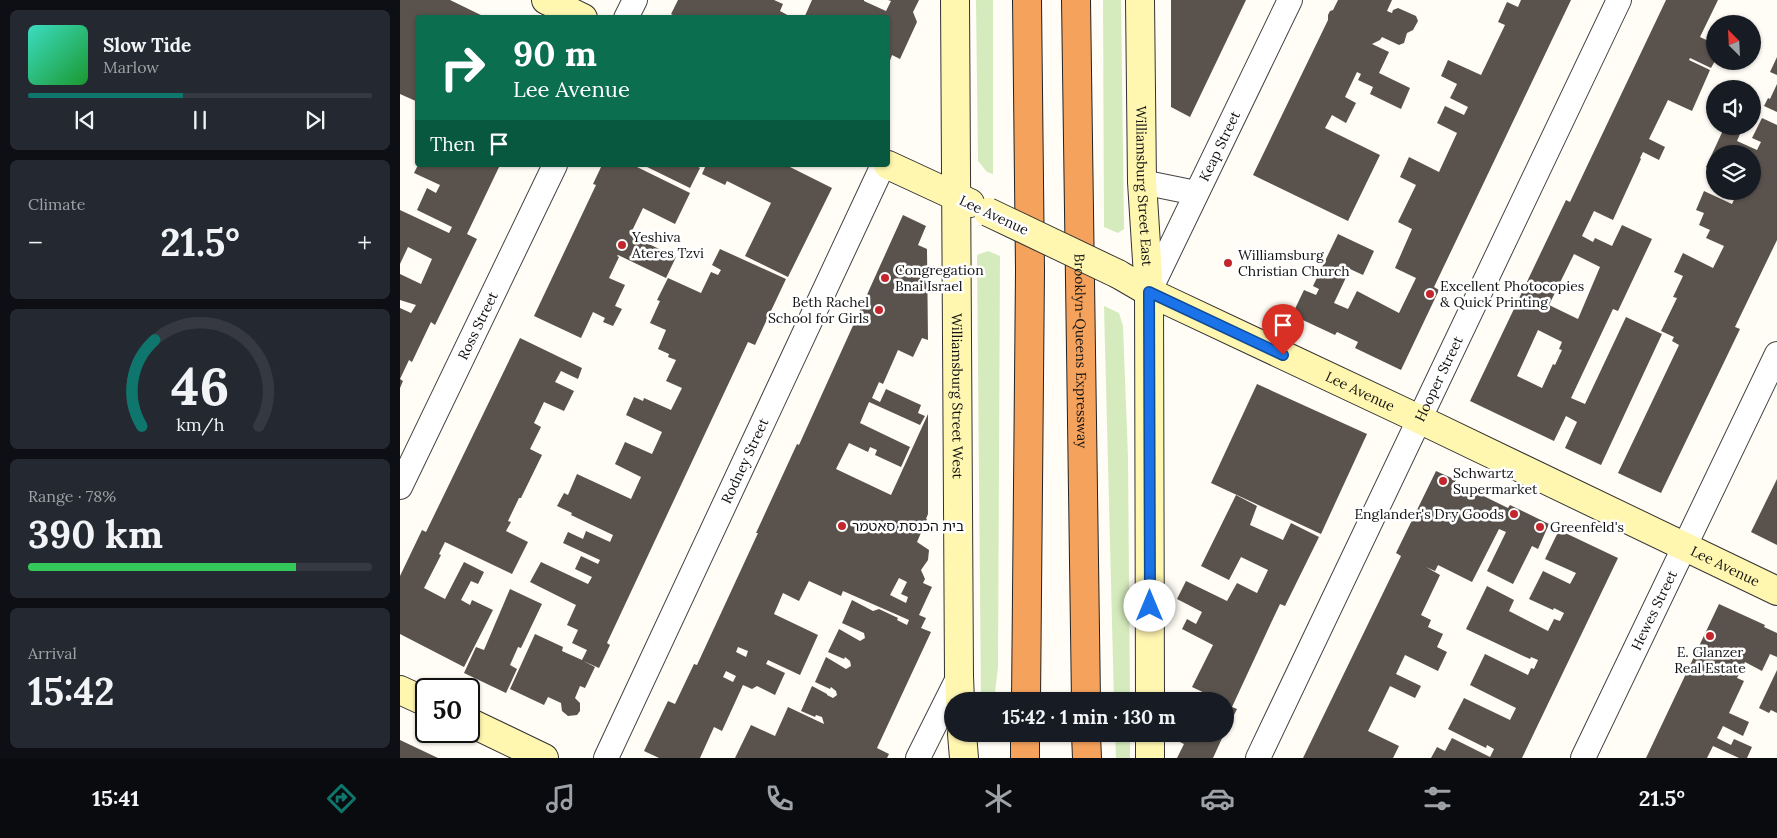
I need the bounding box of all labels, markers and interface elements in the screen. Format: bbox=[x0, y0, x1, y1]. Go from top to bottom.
north arrow bbox=[1706, 15, 1761, 70]
map controls bbox=[1706, 15, 1761, 200]
text: 90 m bbox=[513, 31, 597, 76]
text: Slow Tide bbox=[103, 33, 191, 57]
icon: right bbox=[430, 35, 495, 100]
text: Marlow bbox=[103, 57, 159, 77]
text: Lee Avenue bbox=[513, 75, 630, 103]
button: sound bbox=[1706, 80, 1761, 135]
icon: previous bbox=[71, 106, 99, 134]
icon: pause bbox=[186, 106, 214, 134]
icon: next bbox=[301, 106, 329, 134]
street label: Williamsburg Street East bbox=[1132, 106, 1156, 267]
street label: Keap Street bbox=[1195, 107, 1244, 184]
icon: arrive bbox=[485, 130, 513, 158]
text: Then bbox=[430, 132, 475, 156]
button: layers bbox=[1706, 145, 1761, 200]
street label: Lee Avenue bbox=[956, 191, 1032, 239]
text: Climate bbox=[28, 194, 85, 214]
text: 21.5° bbox=[160, 218, 240, 266]
text: − bbox=[28, 225, 43, 261]
text: + bbox=[357, 225, 372, 261]
place label: Yeshiva Ateres Tzvi bbox=[631, 228, 704, 262]
marker: Yeshiva Ateres Tzvi bbox=[616, 239, 628, 251]
place label: Williamsburg Christian Church bbox=[1238, 246, 1350, 280]
street label: Brooklyn-Queens Expressway bbox=[1071, 253, 1091, 449]
marker: Williamsburg Christian Church bbox=[1222, 257, 1234, 269]
place label: Congregation Bnai Israel bbox=[895, 261, 984, 295]
marker: Congregation Bnai Israel bbox=[879, 272, 891, 284]
place label: Excellent Photocopies & Quick Printing bbox=[1440, 277, 1584, 311]
street label: Ross Street bbox=[454, 288, 502, 363]
marker: Excellent Photocopies & Quick Printing bbox=[1424, 288, 1436, 300]
place label: Beth Rachel School for Girls bbox=[768, 293, 869, 327]
marker: Beth Rachel School for Girls bbox=[873, 304, 885, 316]
pin bbox=[1262, 304, 1304, 355]
icon: arrive bbox=[1269, 311, 1297, 339]
street label: Williamsburg Street West bbox=[948, 313, 967, 479]
street label: Hooper Street bbox=[1411, 333, 1467, 424]
text: 46 bbox=[171, 353, 229, 419]
street label: Lee Avenue bbox=[1322, 367, 1398, 415]
text: km/h bbox=[176, 413, 224, 436]
street label: Rodney Street bbox=[717, 415, 773, 506]
place label: Schwartz Supermarket bbox=[1453, 464, 1538, 498]
marker: Schwartz Supermarket bbox=[1437, 475, 1449, 487]
text: Range · 78% bbox=[28, 486, 116, 506]
place label: Englander's Dry Goods bbox=[1354, 505, 1504, 523]
marker: Englander's Dry Goods bbox=[1508, 508, 1520, 520]
text: 390 km bbox=[28, 510, 163, 558]
place label: בית הכנסת סאטמר bbox=[852, 517, 964, 535]
place label: Greenfeld's bbox=[1550, 518, 1624, 536]
marker: בית הכנסת סאטמר bbox=[836, 520, 848, 532]
marker: Greenfeld's bbox=[1534, 521, 1546, 533]
street label: Lee Avenue bbox=[1688, 542, 1763, 591]
street label: Hewes Street bbox=[1627, 567, 1681, 653]
position arrow bbox=[1123, 579, 1175, 631]
marker: E. Glanzer Real Estate bbox=[1704, 630, 1716, 642]
text: Arrival bbox=[28, 643, 77, 663]
place label: E. Glanzer Real Estate bbox=[1674, 643, 1746, 677]
text: 15:42 bbox=[28, 667, 115, 715]
speed limit sign: 50 bbox=[415, 678, 480, 743]
text: 15:42 · 1 min · 130 m bbox=[1002, 705, 1176, 729]
icon: directions bbox=[324, 781, 359, 816]
icon: music bbox=[543, 781, 578, 816]
icon: phone bbox=[762, 781, 797, 816]
icon: climate bbox=[981, 781, 1016, 816]
icon: car bbox=[1200, 781, 1235, 816]
icon: filters bbox=[1420, 781, 1455, 816]
text: 15:41 bbox=[92, 784, 139, 812]
text: 21.5° bbox=[1639, 784, 1685, 812]

